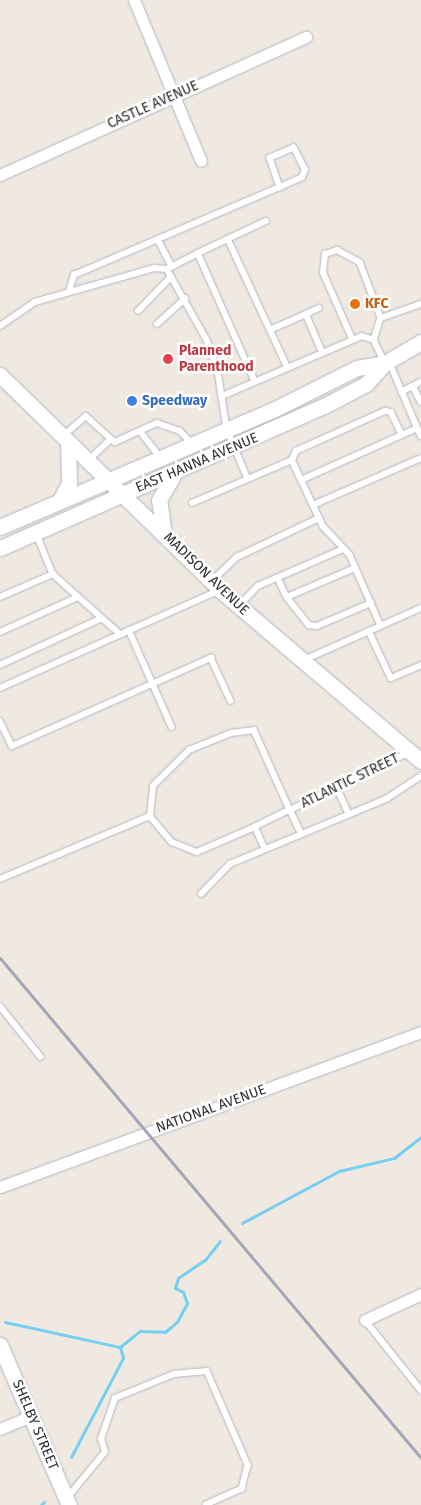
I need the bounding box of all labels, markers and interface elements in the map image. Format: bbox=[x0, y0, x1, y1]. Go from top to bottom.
street label: CASTLE AVENUE bbox=[105, 77, 201, 133]
place label: KFC bbox=[365, 296, 388, 312]
marker: KFC bbox=[349, 298, 361, 310]
place label: Planned Parenthood bbox=[179, 343, 254, 376]
marker: Planned Parenthood bbox=[161, 352, 175, 366]
place label: Speedway bbox=[142, 393, 207, 409]
marker: Speedway bbox=[126, 395, 138, 407]
street label: EAST HANNA AVENUE bbox=[133, 430, 261, 496]
street label: MADISON AVENUE bbox=[160, 529, 252, 619]
street label: ATLANTIC STREET bbox=[298, 750, 402, 812]
street label: NATIONAL AVENUE bbox=[154, 1081, 268, 1137]
street label: SHELBY STREET bbox=[8, 1377, 62, 1473]

